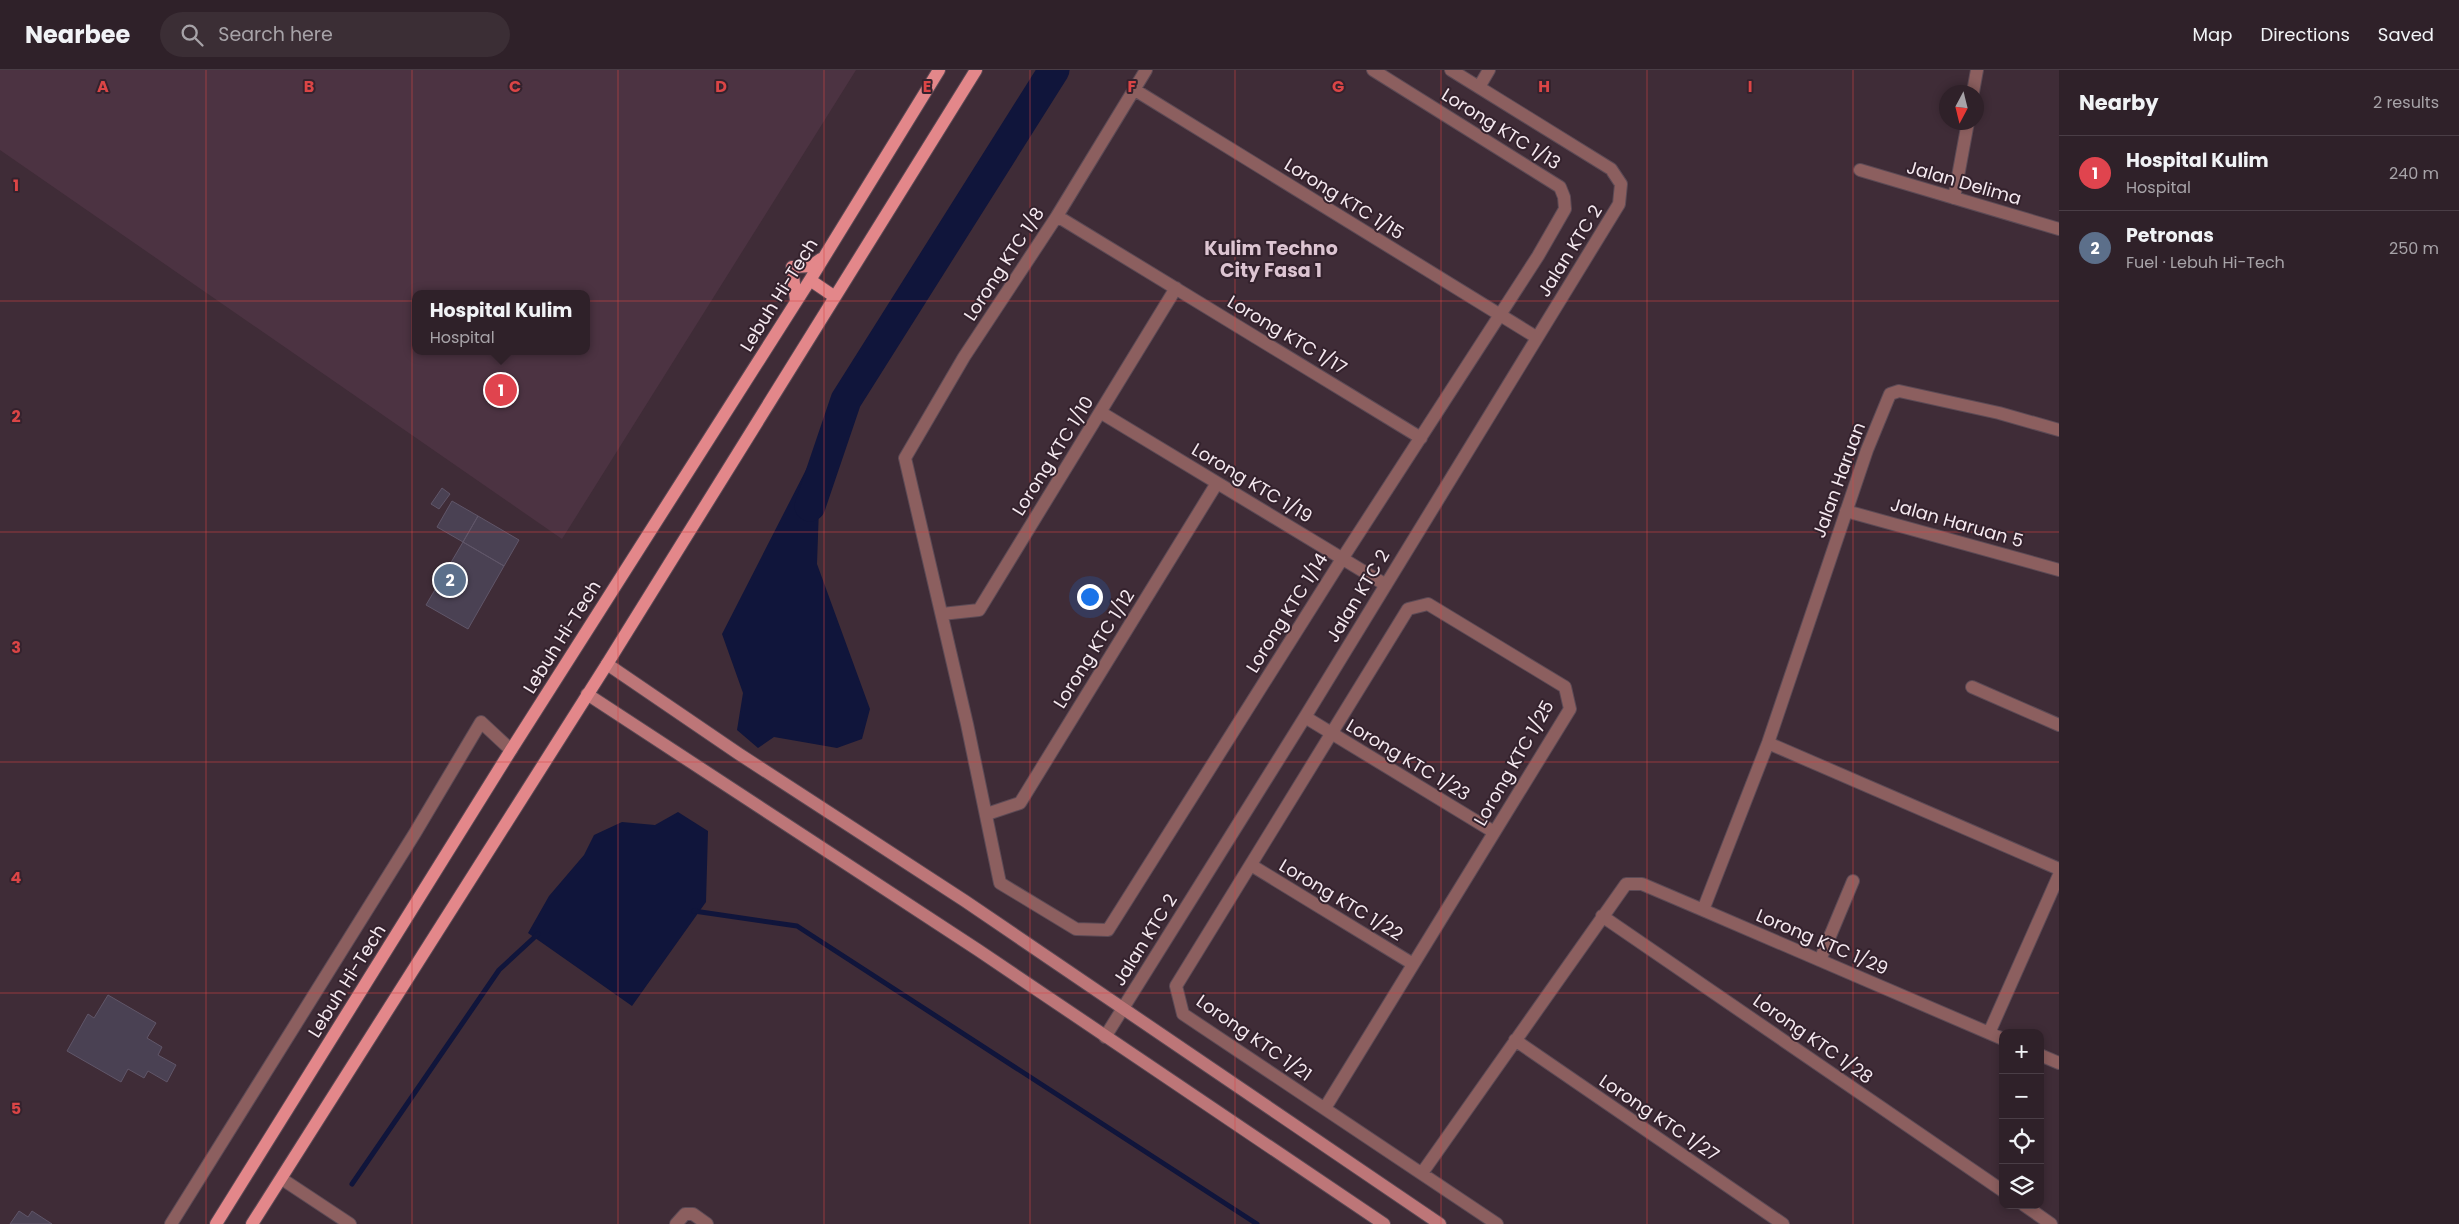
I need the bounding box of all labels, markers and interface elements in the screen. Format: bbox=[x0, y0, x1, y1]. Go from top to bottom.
search box bbox=[160, 12, 510, 57]
text: Nearbee bbox=[25, 18, 130, 51]
icon: search bbox=[178, 21, 206, 49]
text: Search here bbox=[218, 21, 333, 48]
text: Map bbox=[2193, 22, 2232, 47]
text: Directions bbox=[2260, 22, 2350, 47]
text: Saved bbox=[2378, 22, 2434, 47]
text: A bbox=[97, 75, 109, 98]
text: B bbox=[304, 75, 314, 98]
text: C bbox=[509, 75, 521, 98]
text: D bbox=[715, 75, 727, 98]
text: E bbox=[923, 75, 931, 98]
text: F bbox=[1128, 75, 1137, 98]
text: G bbox=[1332, 75, 1344, 98]
text: H bbox=[1538, 75, 1550, 98]
text: I bbox=[1748, 75, 1752, 98]
street label: Lorong KTC 1/13 bbox=[1437, 82, 1566, 175]
north arrow bbox=[1939, 85, 1984, 130]
text: Nearby bbox=[2079, 88, 2159, 117]
text: 2 results bbox=[2373, 91, 2439, 114]
text: Hospital Kulim bbox=[2126, 147, 2269, 174]
street label: Lorong KTC 1/15 bbox=[1280, 152, 1409, 245]
street label: Jalan Delima bbox=[1904, 154, 2024, 211]
text: 1 bbox=[2092, 162, 2098, 185]
text: 240 m bbox=[2389, 162, 2439, 185]
text: 1 bbox=[13, 174, 19, 197]
text: Hospital bbox=[2126, 176, 2191, 199]
street label: Jalan KTC 2 bbox=[1531, 200, 1608, 302]
street label: Lorong KTC 1/8 bbox=[957, 202, 1050, 325]
text: Petronas bbox=[2126, 222, 2214, 249]
street label: Lebuh Hi-Tech bbox=[734, 233, 823, 356]
district label: Kulim Techno City Fasa 1 bbox=[1204, 235, 1338, 284]
text: 2 bbox=[2090, 237, 2100, 260]
text: 250 m bbox=[2389, 237, 2439, 260]
text: Fuel · Lebuh Hi-Tech bbox=[2126, 251, 2285, 274]
street label: Lorong KTC 1/17 bbox=[1223, 289, 1352, 380]
popup bbox=[412, 290, 590, 355]
text: Hospital Kulim bbox=[430, 297, 572, 324]
text: Hospital bbox=[430, 326, 495, 349]
pin: 1 bbox=[485, 371, 517, 409]
street label: Lorong KTC 1/10 bbox=[1006, 391, 1099, 520]
text: 2 bbox=[11, 405, 21, 428]
street label: Jalan Haruan bbox=[1806, 419, 1871, 541]
street label: Lorong KTC 1/19 bbox=[1187, 437, 1317, 528]
street label: Jalan Haruan 5 bbox=[1888, 492, 2027, 553]
street label: Jalan KTC 2 bbox=[1320, 545, 1395, 647]
street label: Lorong KTC 1/14 bbox=[1240, 548, 1333, 677]
pin: 2 bbox=[434, 561, 466, 599]
street label: Lebuh Hi-Tech bbox=[517, 575, 606, 698]
your location bbox=[1077, 584, 1103, 610]
street label: Lorong KTC 1/12 bbox=[1047, 585, 1140, 713]
text: 3 bbox=[11, 636, 21, 659]
street label: Lorong KTC 1/25 bbox=[1467, 695, 1560, 830]
street label: Lorong KTC 1/23 bbox=[1342, 713, 1475, 806]
street label: Lorong KTC 1/22 bbox=[1275, 853, 1408, 946]
text: 4 bbox=[11, 866, 22, 889]
street label: Jalan KTC 2 bbox=[1106, 889, 1183, 991]
street label: Lorong KTC 1/29 bbox=[1752, 902, 1892, 981]
street label: Lebuh Hi-Tech bbox=[302, 919, 391, 1042]
street label: Lorong KTC 1/21 bbox=[1192, 988, 1317, 1087]
street label: Lorong KTC 1/28 bbox=[1748, 988, 1878, 1089]
map controls bbox=[1999, 1029, 2044, 1209]
button: + bbox=[1999, 1029, 2044, 1074]
street label: Lorong KTC 1/27 bbox=[1594, 1068, 1724, 1167]
button: − bbox=[1999, 1074, 2044, 1119]
text: 5 bbox=[11, 1097, 21, 1120]
button: locate bbox=[1999, 1119, 2044, 1164]
button: layers bbox=[1999, 1164, 2044, 1209]

